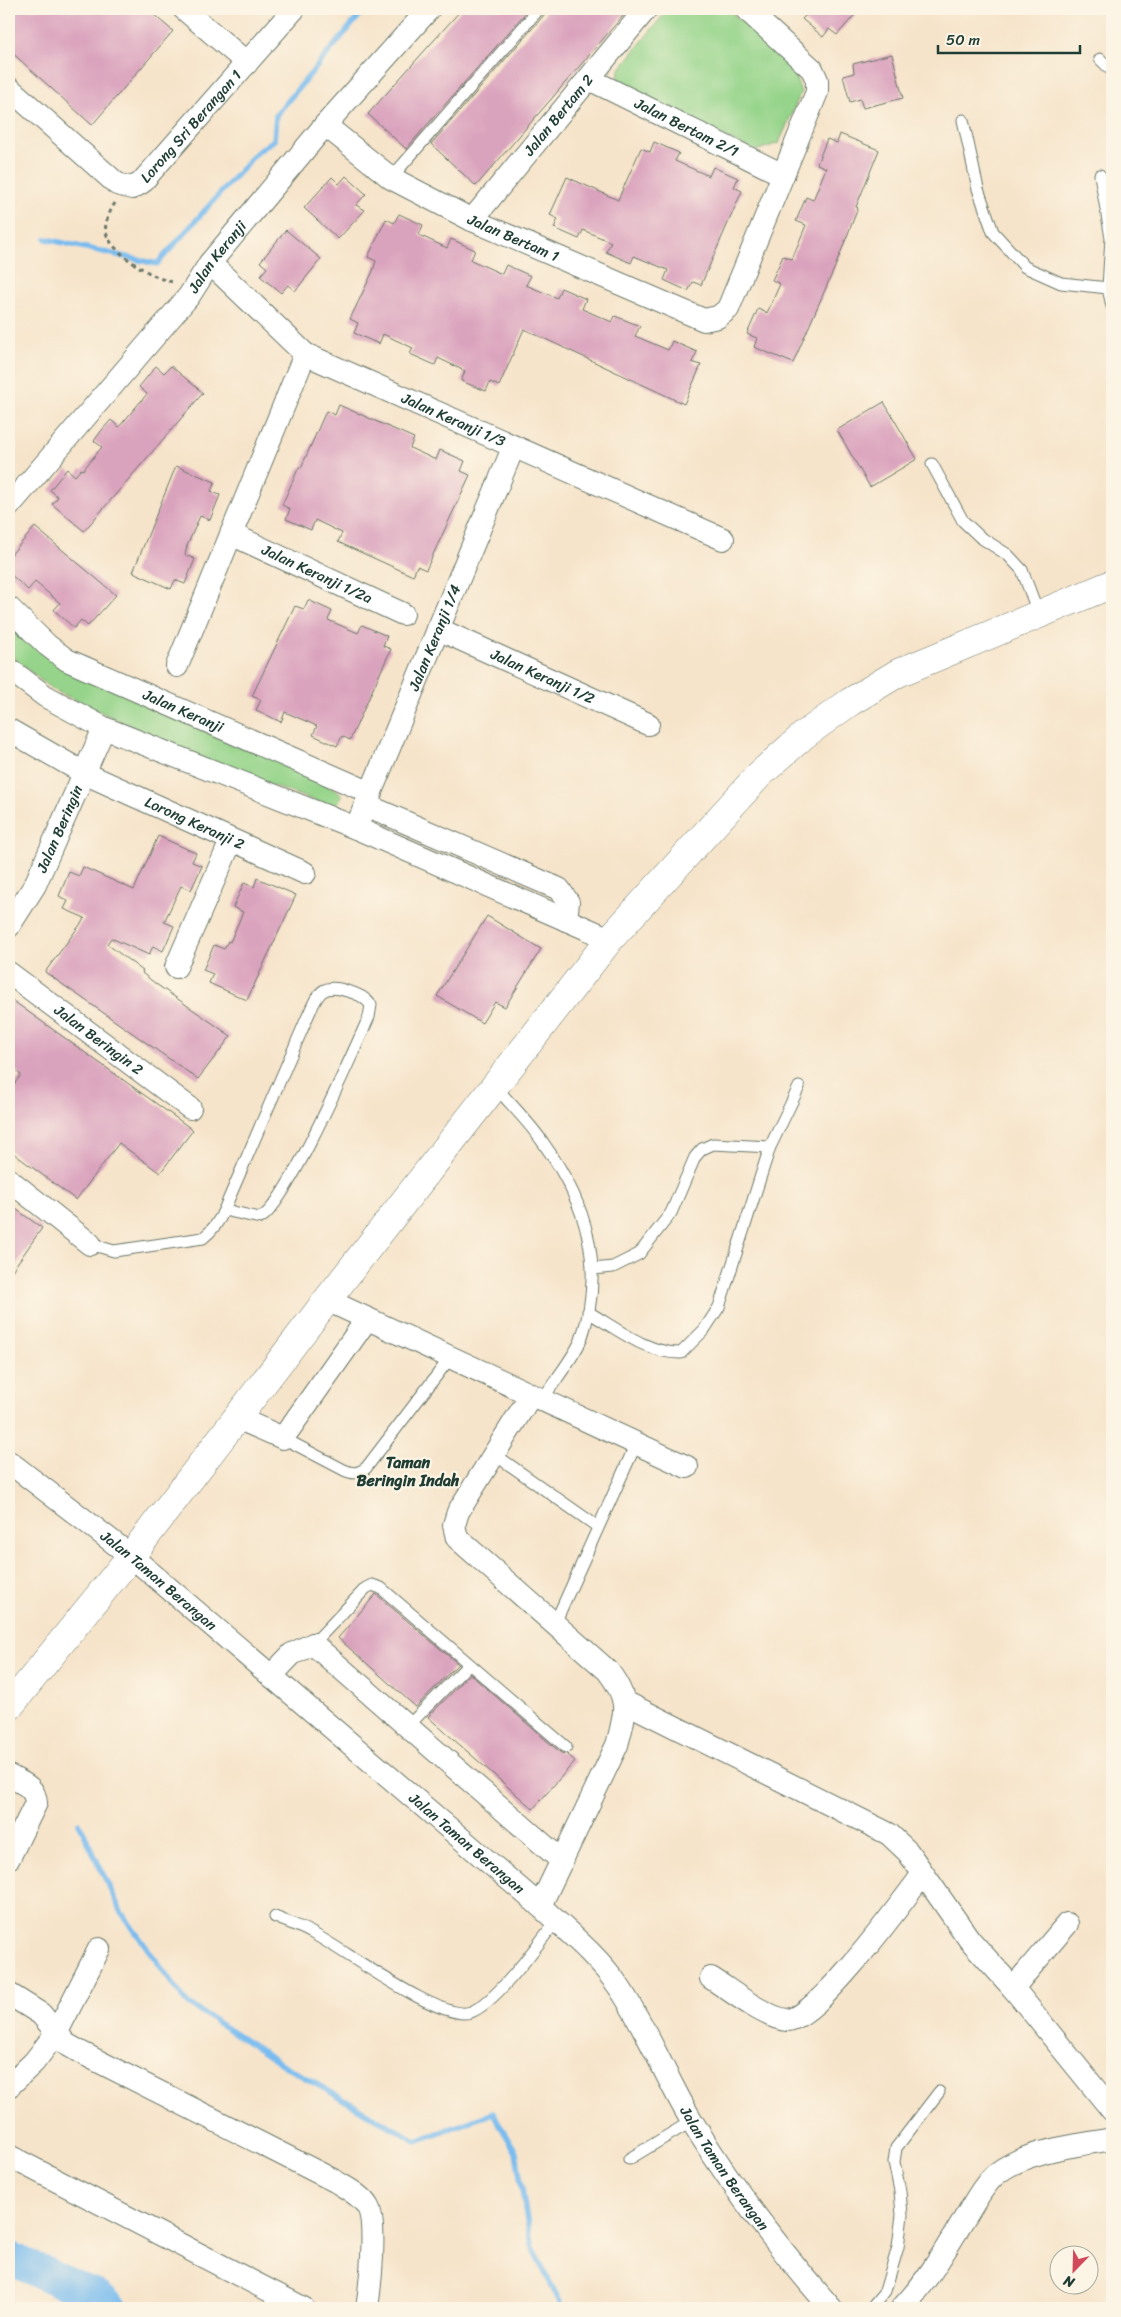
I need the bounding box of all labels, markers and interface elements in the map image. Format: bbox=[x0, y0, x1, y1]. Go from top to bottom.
scale bar bbox=[938, 22, 1081, 54]
text: 50 m bbox=[946, 27, 981, 53]
street label: Lorong Sri Berangan 1 bbox=[134, 63, 248, 189]
street label: Jalan Bertam 2 bbox=[516, 68, 600, 163]
street label: Jalan Bertam 2/1 bbox=[629, 90, 743, 164]
street label: Jalan Bertam 1 bbox=[462, 206, 563, 269]
street label: Jalan Keranji bbox=[181, 214, 254, 299]
street label: Jalan Keranji 1/3 bbox=[396, 385, 510, 454]
street label: Jalan Keranji 1/2a bbox=[257, 537, 377, 611]
street label: Jalan Keranji 1/4 bbox=[401, 581, 468, 696]
street label: Jalan Keranji 1/2 bbox=[485, 641, 599, 711]
street label: Jalan Keranji bbox=[138, 681, 229, 740]
street label: Jalan Beringin bbox=[29, 781, 90, 878]
street label: Lorong Keranji 2 bbox=[141, 789, 249, 857]
street label: Jalan Beringin 2 bbox=[48, 997, 149, 1082]
district label: Taman Beringin Indah bbox=[356, 1448, 460, 1495]
street label: Jalan Taman Berangan bbox=[94, 1523, 223, 1637]
street label: Jalan Taman Berangan bbox=[402, 1785, 531, 1901]
street label: Jalan Taman Berangan bbox=[672, 2100, 776, 2237]
north arrow bbox=[1048, 2244, 1098, 2294]
text: N bbox=[1059, 2268, 1079, 2295]

